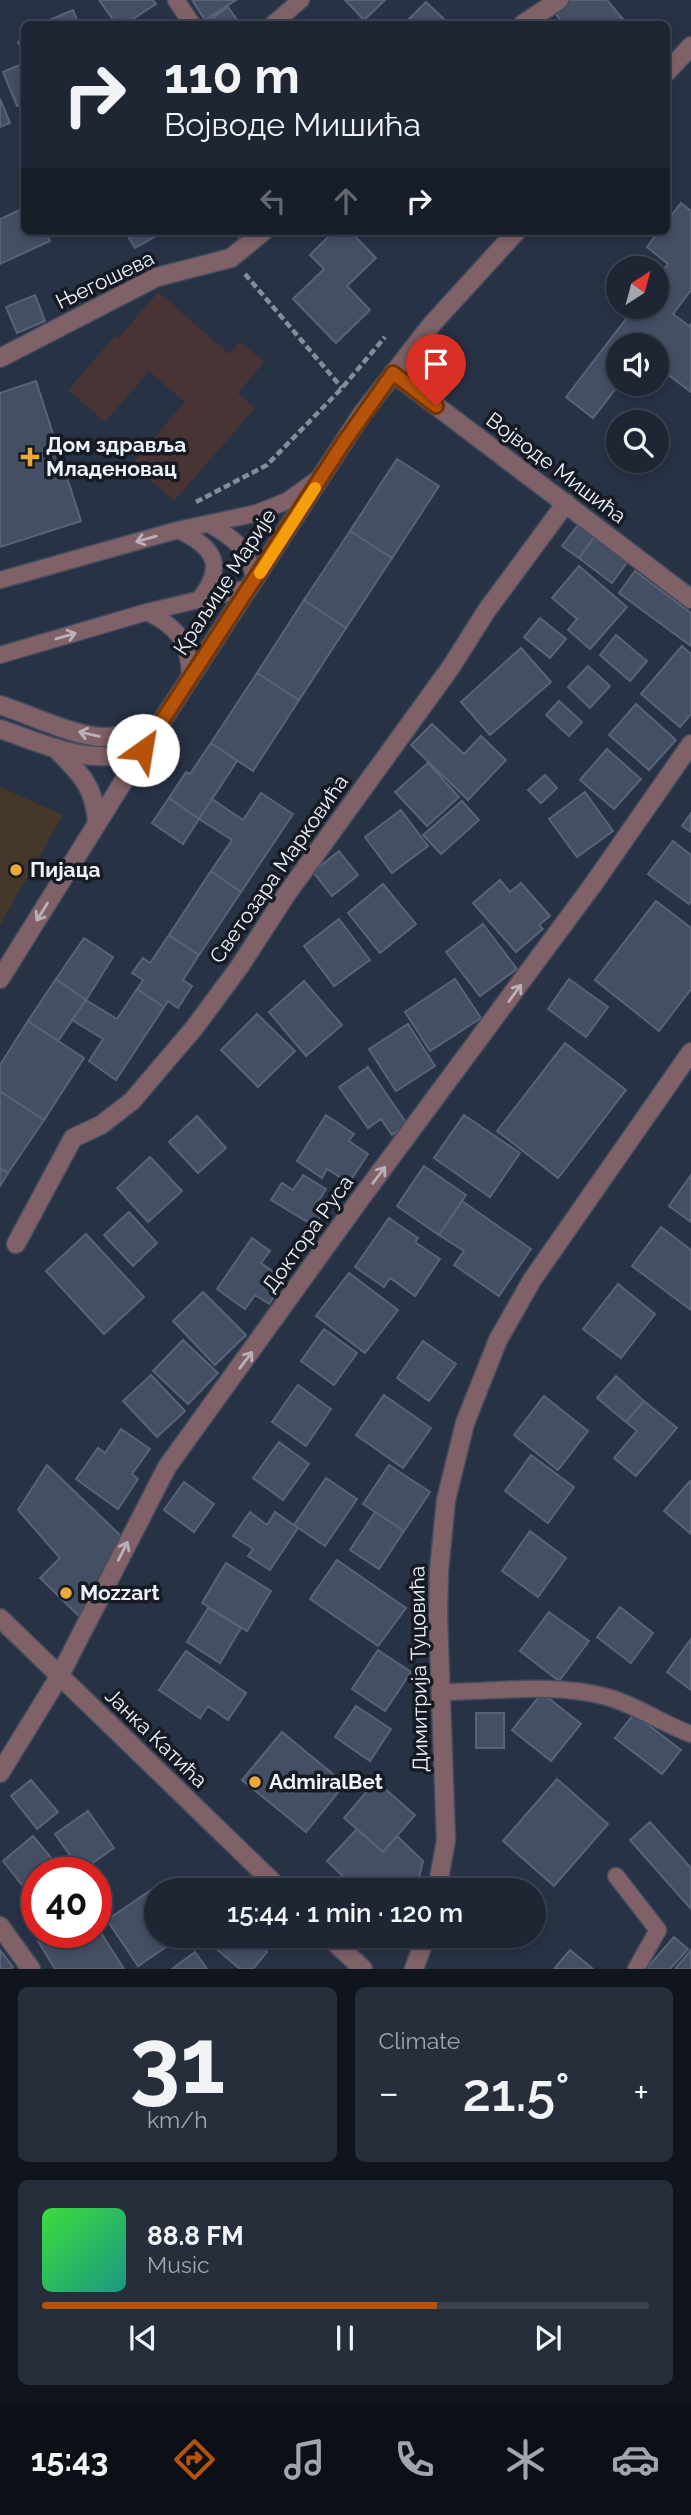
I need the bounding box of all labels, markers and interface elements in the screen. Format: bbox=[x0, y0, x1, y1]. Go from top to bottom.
text: 110 m bbox=[164, 47, 300, 104]
icon: right bbox=[49, 49, 140, 140]
text: Војводе Мишића bbox=[164, 106, 421, 143]
icon: left bbox=[254, 182, 292, 220]
icon: ahead bbox=[327, 182, 365, 220]
icon: right bbox=[400, 182, 438, 220]
street label: Његошева bbox=[52, 245, 158, 314]
north arrow bbox=[606, 256, 668, 318]
map controls bbox=[606, 256, 669, 473]
button: sound bbox=[606, 333, 669, 396]
pin bbox=[406, 334, 466, 406]
icon: arrive bbox=[417, 345, 455, 383]
street label: Војводе Мишића bbox=[481, 407, 631, 528]
button: search bbox=[606, 410, 669, 473]
place label: Дом здравља Младеновац bbox=[46, 432, 186, 481]
marker: Дом здравља Младеновац bbox=[20, 447, 40, 467]
street label: Краљице Марије bbox=[168, 504, 281, 659]
one-way arrow bbox=[135, 533, 158, 546]
one-way arrow bbox=[54, 628, 76, 641]
position arrow bbox=[106, 713, 180, 787]
one-way arrow bbox=[78, 727, 101, 741]
street label: Светозара Марковића bbox=[204, 770, 353, 968]
place label: Пијаца bbox=[30, 857, 101, 882]
marker: Пијаца bbox=[8, 862, 24, 878]
one-way arrow bbox=[35, 901, 49, 921]
one-way arrow bbox=[508, 984, 522, 1003]
one-way arrow bbox=[371, 1166, 386, 1185]
street label: Доктора Руса bbox=[257, 1170, 358, 1297]
one-way arrow bbox=[238, 1351, 253, 1369]
one-way arrow bbox=[117, 1541, 131, 1562]
street label: Димитрија Туцовића bbox=[404, 1566, 433, 1772]
place label: Mozzart bbox=[80, 1580, 159, 1605]
marker: Mozzart bbox=[58, 1585, 74, 1601]
street label: Јанка Катића bbox=[100, 1683, 213, 1793]
place label: AdmiralBet bbox=[269, 1769, 383, 1794]
marker: AdmiralBet bbox=[247, 1774, 263, 1790]
speed limit sign: 40 bbox=[21, 1857, 112, 1948]
text: 15:44 · 1 min · 120 m bbox=[227, 1898, 463, 1928]
text: 31 bbox=[129, 2007, 225, 2114]
text: Climate bbox=[379, 2027, 460, 2054]
text: 21.5° bbox=[462, 2062, 570, 2123]
text: − bbox=[379, 2070, 399, 2115]
text: + bbox=[633, 2070, 649, 2115]
text: km/h bbox=[147, 2106, 208, 2133]
text: 88.8 FM bbox=[147, 2221, 244, 2251]
text: Music bbox=[147, 2251, 210, 2278]
icon: previous bbox=[124, 2319, 162, 2357]
icon: pause bbox=[326, 2319, 364, 2357]
icon: next bbox=[529, 2319, 567, 2357]
icon: directions bbox=[170, 2435, 219, 2484]
icon: music bbox=[280, 2435, 329, 2484]
icon: phone bbox=[390, 2435, 439, 2484]
icon: climate bbox=[501, 2435, 550, 2484]
icon: car bbox=[611, 2435, 660, 2484]
text: 15:43 bbox=[31, 2441, 108, 2478]

